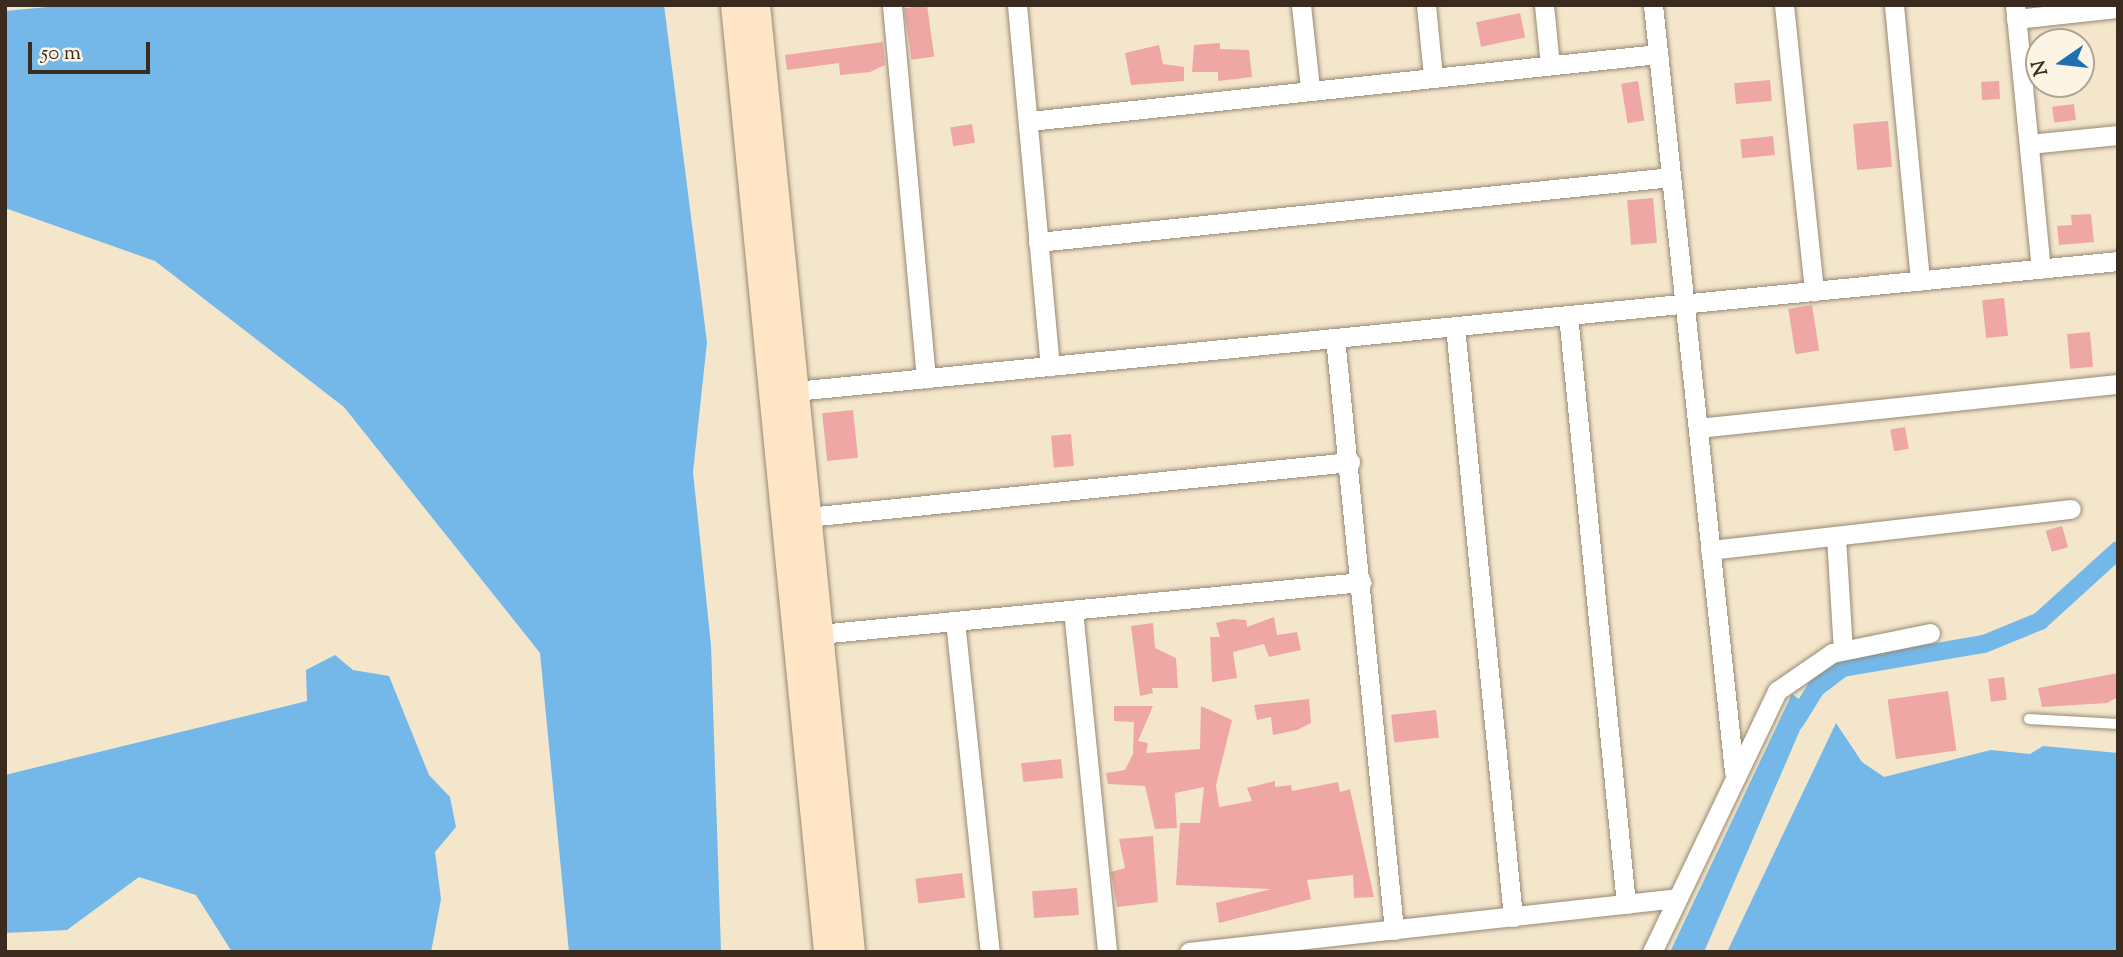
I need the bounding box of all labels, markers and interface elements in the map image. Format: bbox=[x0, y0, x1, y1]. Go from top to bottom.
scale bar bbox=[32, 28, 154, 72]
north arrow bbox=[2025, 28, 2095, 98]
text: 50 m bbox=[41, 39, 81, 69]
text: N bbox=[2026, 57, 2056, 78]

